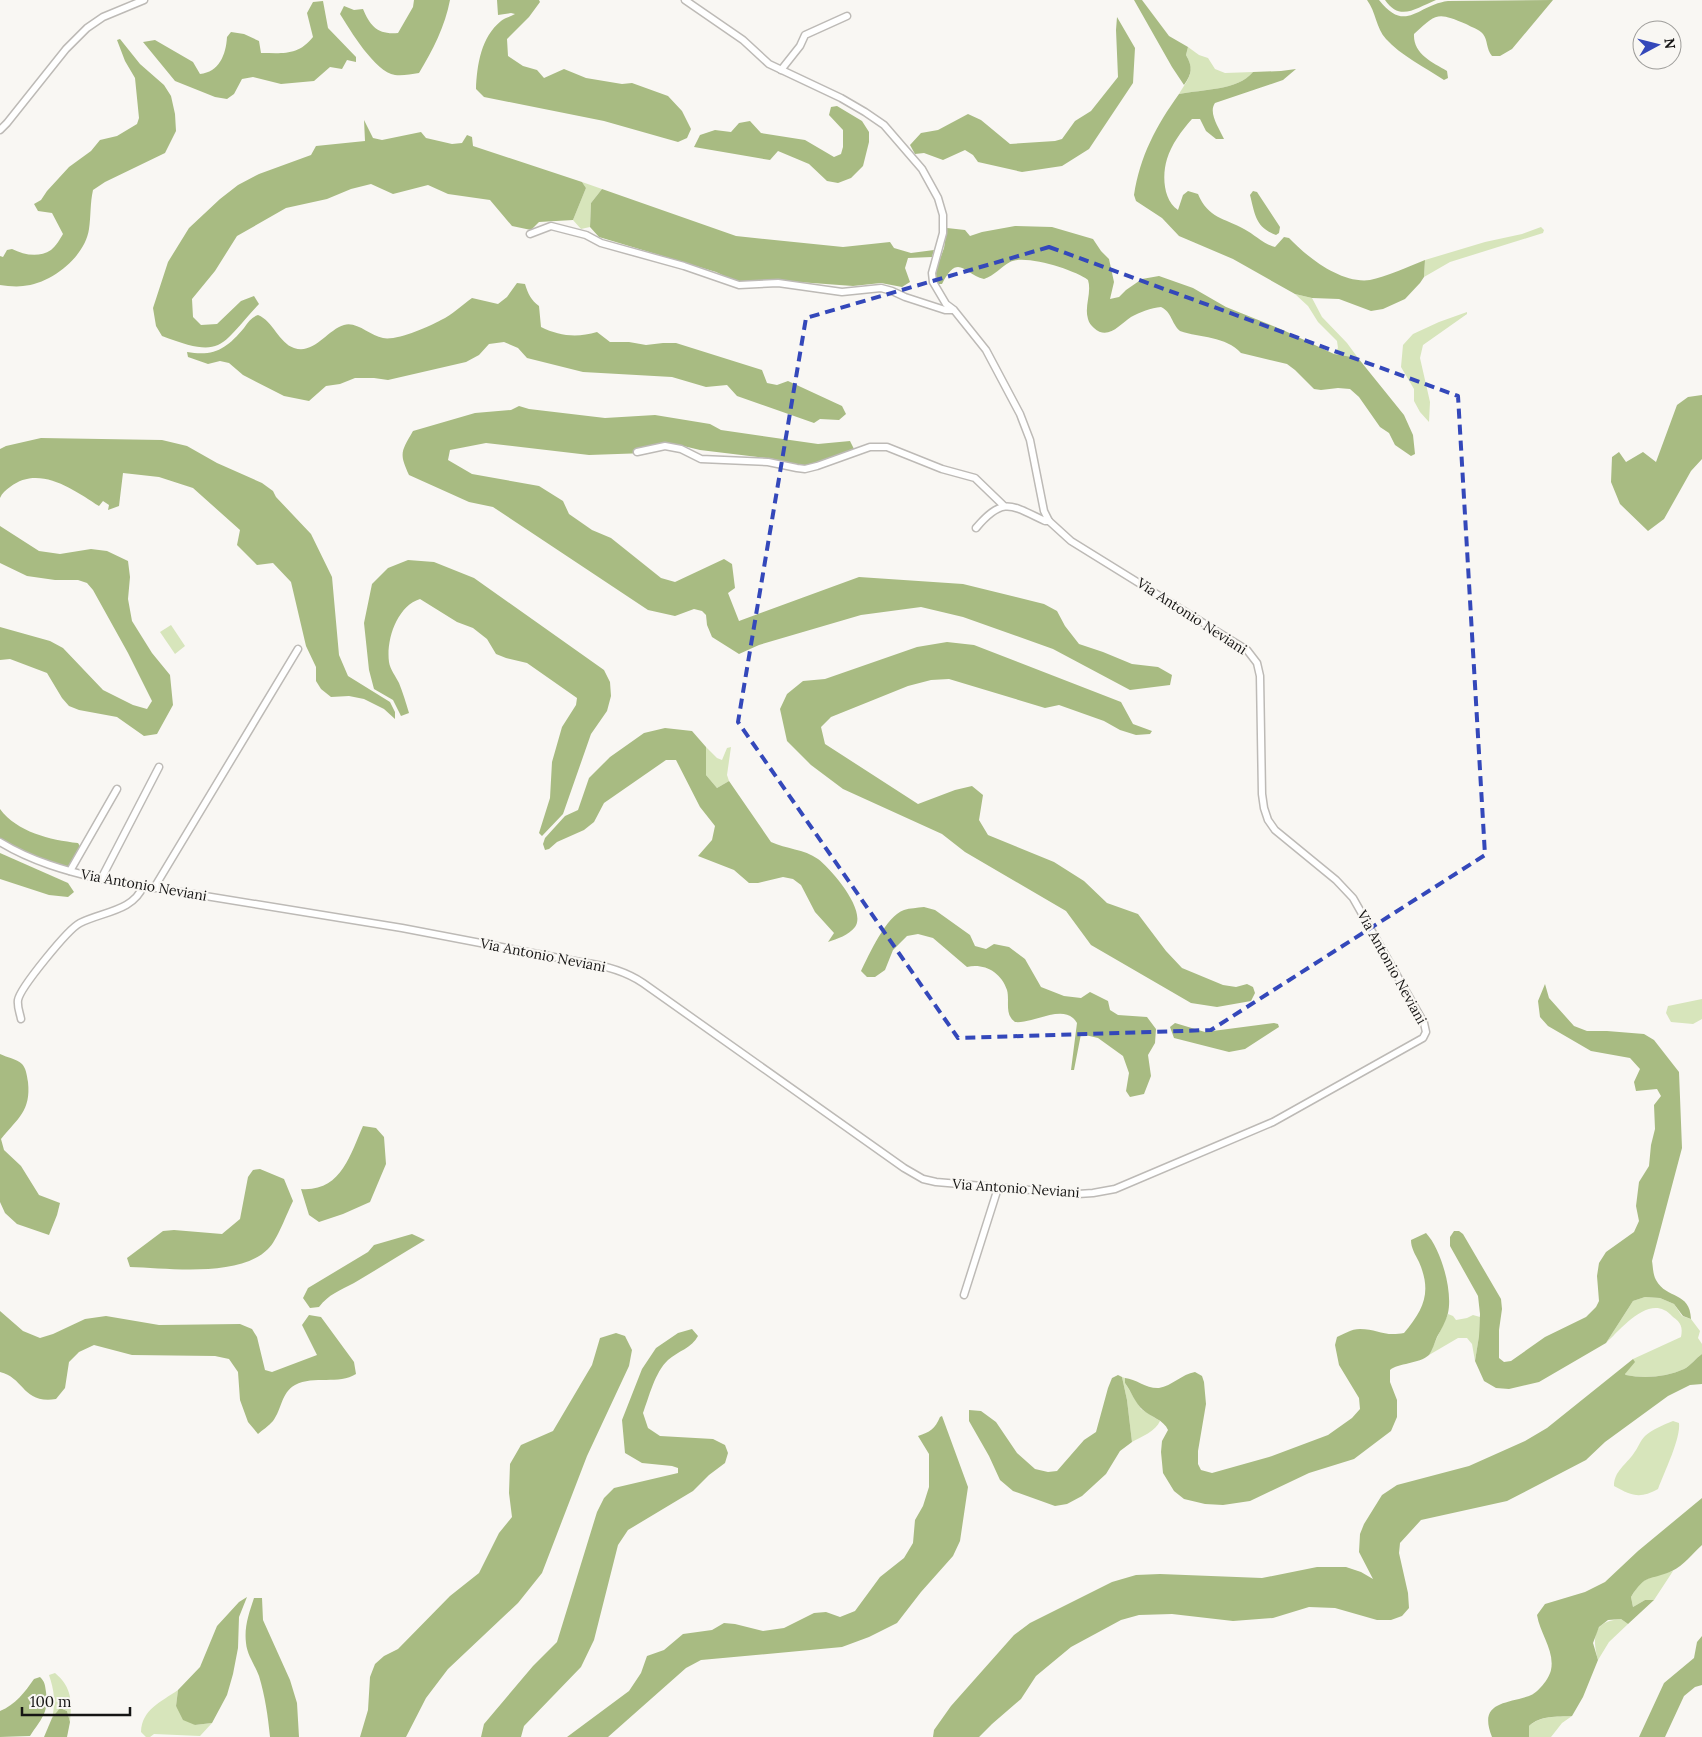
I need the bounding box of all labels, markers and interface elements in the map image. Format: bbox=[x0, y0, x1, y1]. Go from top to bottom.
north arrow bbox=[1632, 20, 1682, 70]
text: N bbox=[1660, 37, 1680, 50]
street label: Via Antonio Neviani bbox=[1133, 573, 1250, 658]
street label: Via Antonio Neviani bbox=[79, 865, 208, 905]
street label: Via Antonio Neviani bbox=[1353, 906, 1431, 1027]
street label: Via Antonio Neviani bbox=[478, 934, 607, 976]
street label: Via Antonio Neviani bbox=[951, 1175, 1080, 1201]
scale bar bbox=[22, 1684, 130, 1716]
text: 100 m bbox=[30, 1692, 71, 1711]

